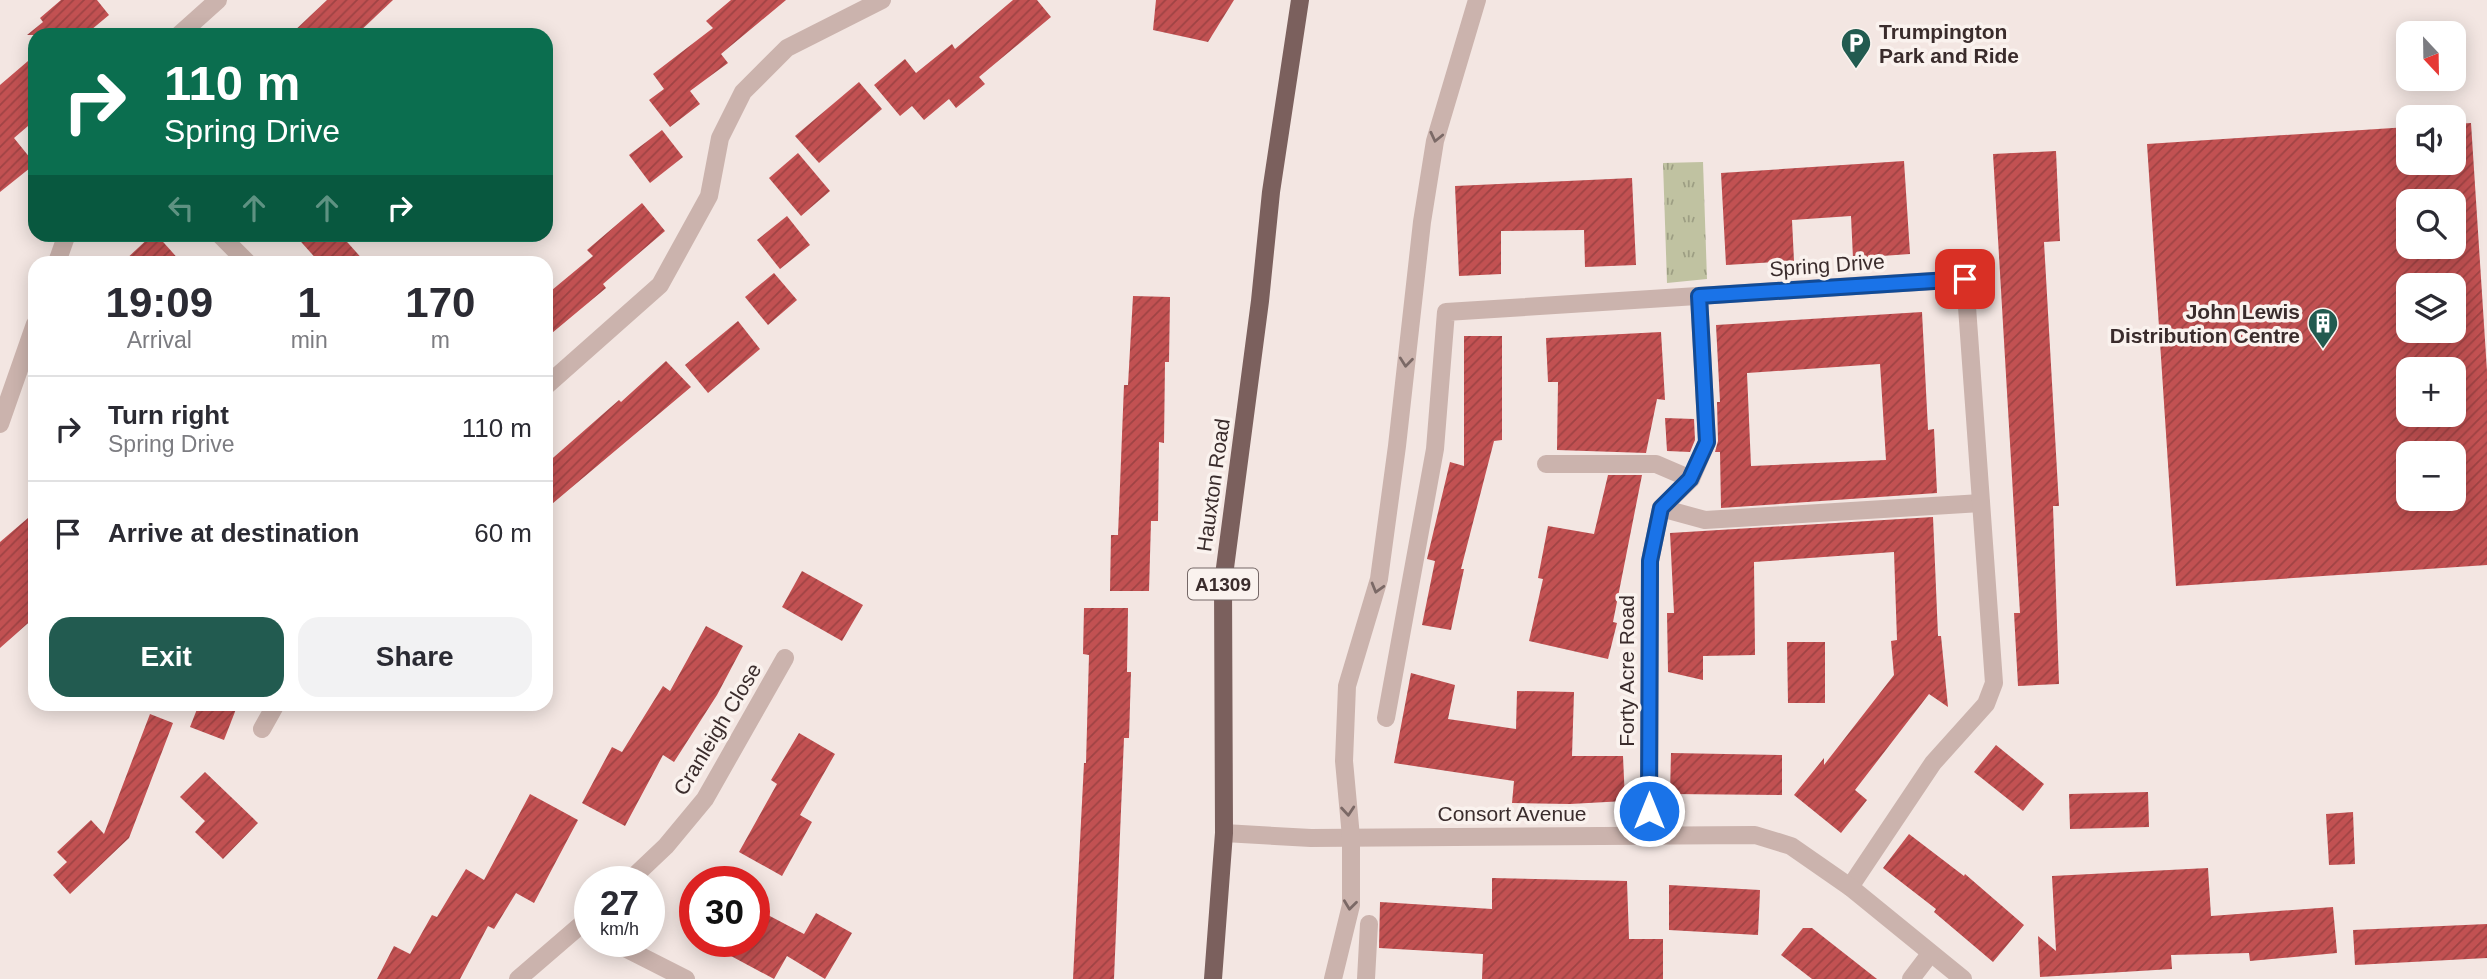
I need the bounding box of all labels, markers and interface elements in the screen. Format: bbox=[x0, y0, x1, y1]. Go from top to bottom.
place label: Trumpington Park and Ride bbox=[1879, 20, 2019, 67]
north arrow bbox=[2396, 21, 2466, 91]
map controls bbox=[2396, 21, 2466, 511]
parking icon: Trumpington Park and Ride bbox=[1839, 26, 1873, 70]
icon: right bbox=[49, 56, 140, 147]
text: 110 m bbox=[164, 56, 300, 110]
button: sound bbox=[2396, 105, 2466, 175]
text: Spring Drive bbox=[164, 113, 340, 149]
one-way arrow bbox=[1430, 131, 1445, 143]
icon: left bbox=[162, 189, 200, 227]
icon: ahead bbox=[235, 189, 273, 227]
icon: ahead bbox=[308, 189, 346, 227]
icon: right bbox=[381, 189, 419, 227]
button: search bbox=[2396, 189, 2466, 259]
street label: Spring Drive bbox=[1769, 249, 1885, 281]
pin bbox=[1935, 249, 1995, 309]
icon: arrive bbox=[1946, 260, 1984, 298]
button: layers bbox=[2396, 273, 2466, 343]
text: 19:09 bbox=[106, 279, 213, 326]
text: 1 bbox=[297, 279, 321, 326]
text: 170 bbox=[405, 279, 475, 326]
place label: John Lewis Distribution Centre bbox=[2110, 300, 2300, 347]
building icon: John Lewis Distribution Centre bbox=[2306, 306, 2340, 350]
text: Arrival bbox=[127, 327, 192, 353]
text: min bbox=[291, 327, 328, 353]
text: m bbox=[431, 327, 450, 353]
one-way arrow bbox=[1399, 357, 1414, 368]
button: + bbox=[2396, 357, 2466, 427]
text: Turn right bbox=[108, 400, 229, 430]
icon: right bbox=[49, 410, 87, 448]
text: 110 m bbox=[462, 413, 532, 443]
street label: Hauxton Road bbox=[1192, 417, 1234, 553]
text: Spring Drive bbox=[108, 431, 235, 457]
button: − bbox=[2396, 441, 2466, 511]
icon: arrive bbox=[49, 515, 87, 553]
text: Arrive at destination bbox=[108, 518, 359, 548]
text: 60 m bbox=[474, 518, 532, 548]
road number: A1309 bbox=[1188, 568, 1258, 600]
one-way arrow bbox=[1370, 581, 1385, 593]
street label: Forty Acre Road bbox=[1615, 595, 1638, 747]
button: Exit bbox=[49, 617, 284, 697]
button: Share bbox=[298, 617, 532, 697]
street label: Cranleigh Close bbox=[669, 659, 765, 799]
position arrow bbox=[1612, 774, 1686, 848]
street label: Consort Avenue bbox=[1437, 802, 1587, 825]
one-way arrow bbox=[1340, 805, 1355, 816]
speed limit sign: 30 bbox=[679, 866, 770, 957]
text: 27 bbox=[600, 883, 639, 922]
one-way arrow bbox=[1342, 899, 1357, 911]
text: km/h bbox=[600, 919, 639, 939]

